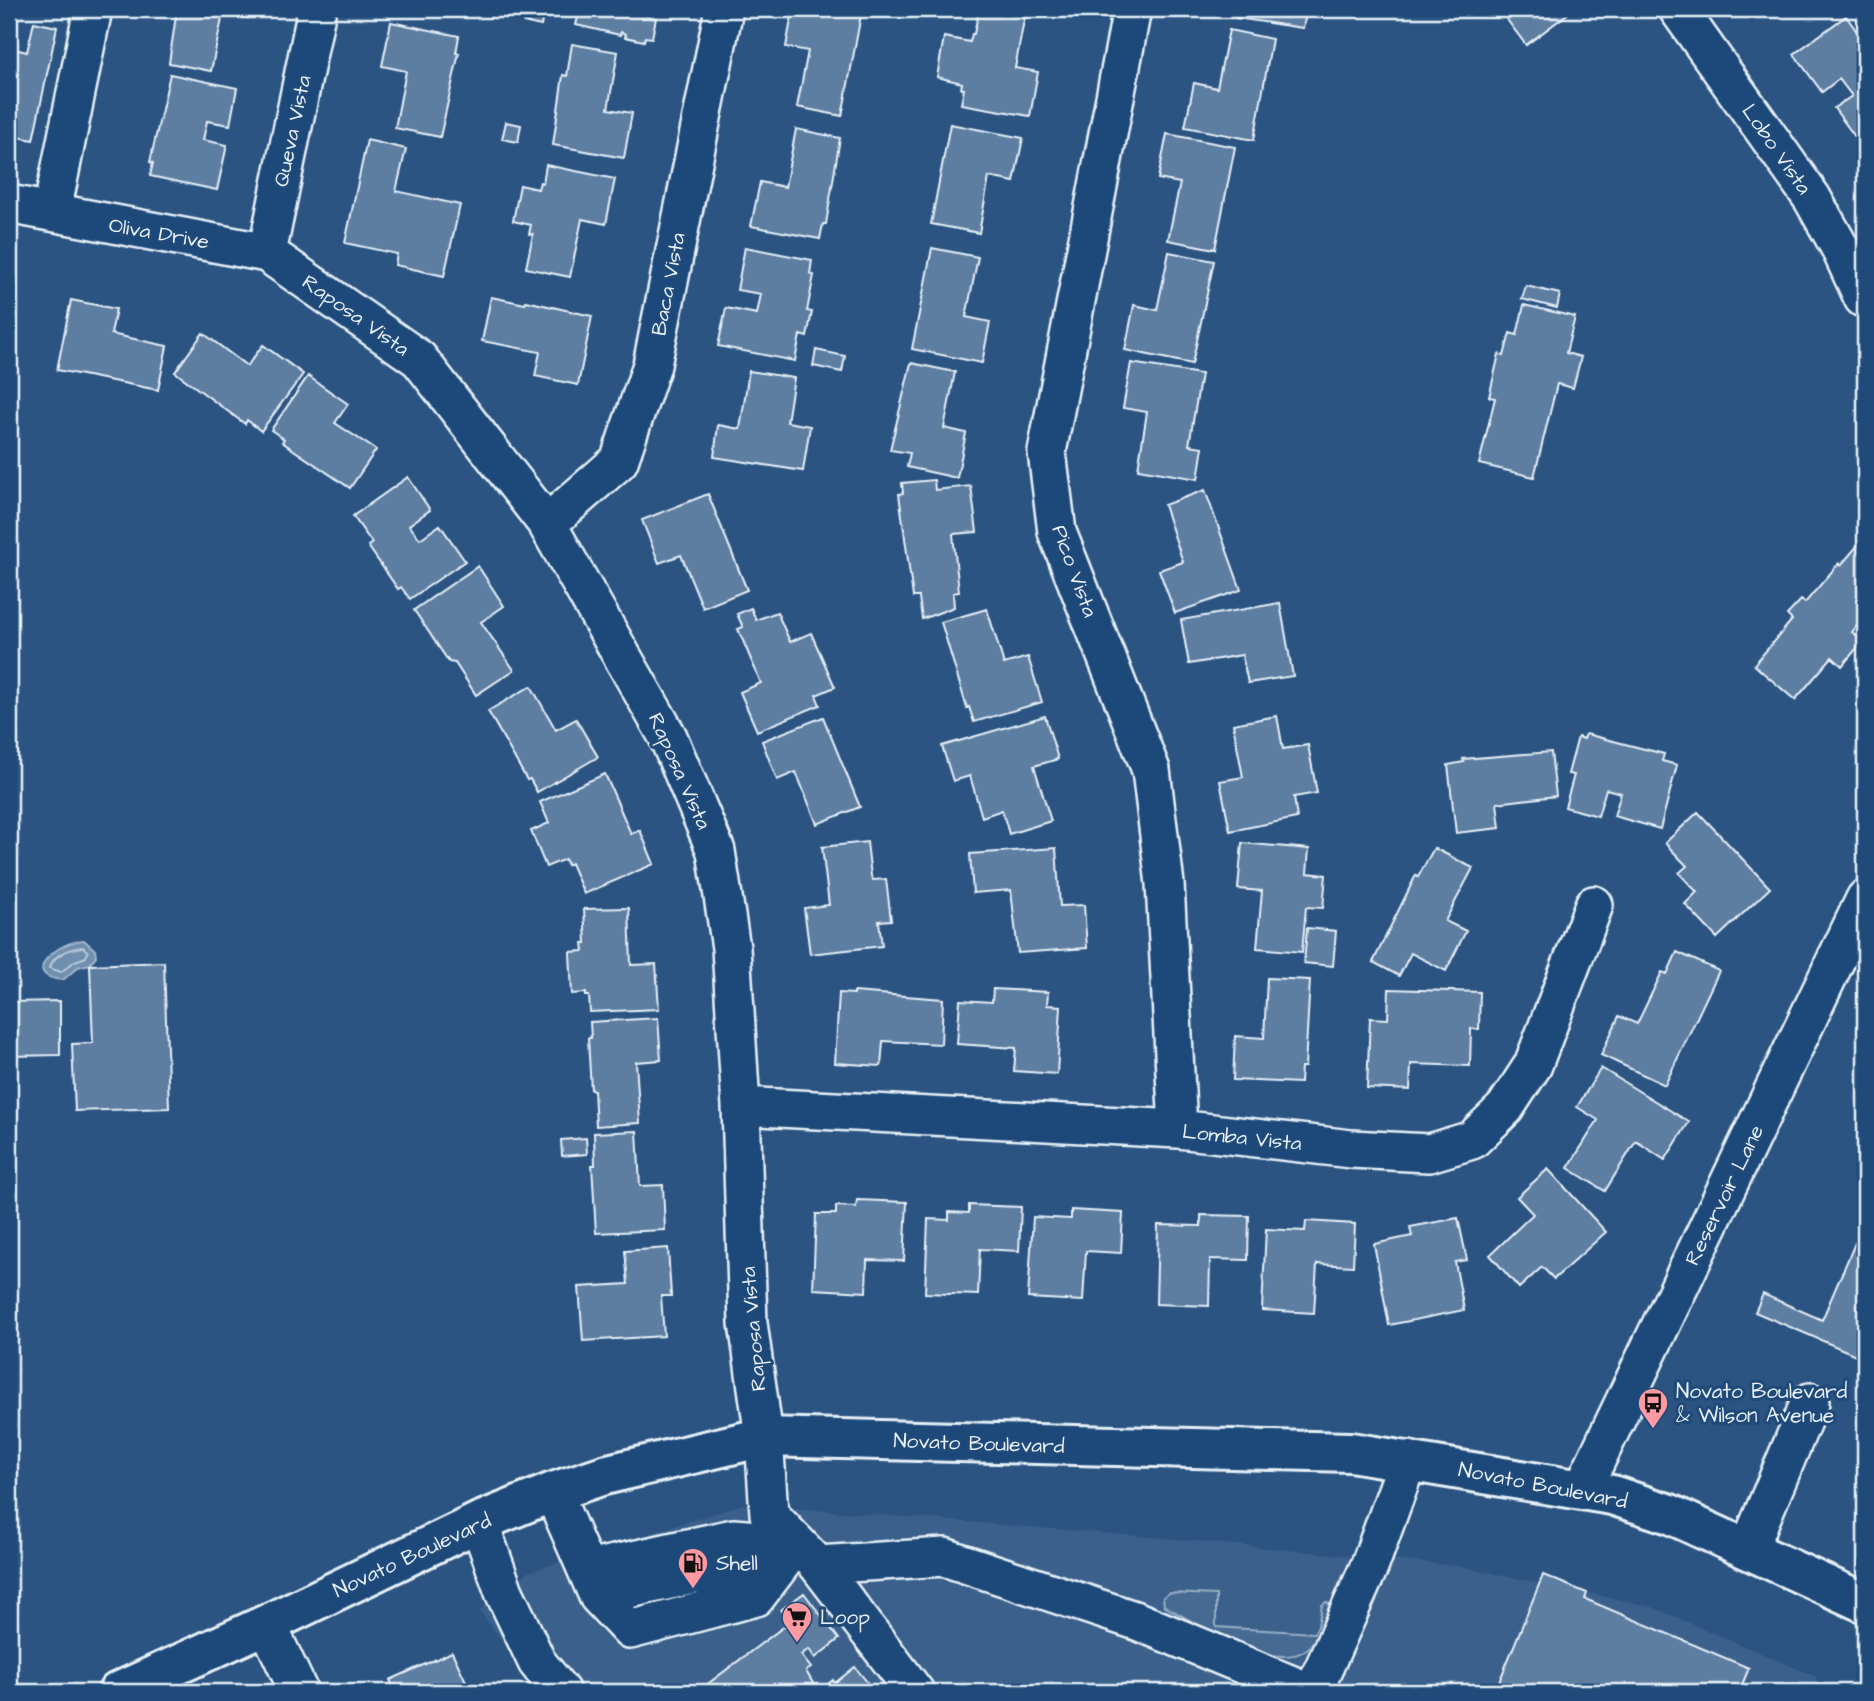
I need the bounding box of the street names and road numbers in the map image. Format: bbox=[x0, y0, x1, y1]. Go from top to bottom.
street label: Queva Vista bbox=[267, 73, 318, 189]
street label: Lobo Vista bbox=[1735, 98, 1819, 201]
street label: Oliva Drive bbox=[107, 210, 211, 257]
street label: Baca Vista bbox=[644, 230, 693, 338]
street label: Raposa Vista bbox=[296, 268, 415, 364]
street label: Pico Vista bbox=[1044, 521, 1105, 622]
street label: Raposa Vista bbox=[640, 708, 718, 835]
street label: Lomba Vista bbox=[1181, 1117, 1303, 1158]
street label: Reservoir Lane bbox=[1678, 1120, 1771, 1270]
street label: Raposa Vista bbox=[734, 1265, 774, 1392]
street label: Novato Boulevard bbox=[893, 1426, 1065, 1461]
street label: Novato Boulevard bbox=[1456, 1455, 1630, 1516]
street label: Novato Boulevard bbox=[328, 1506, 496, 1605]

